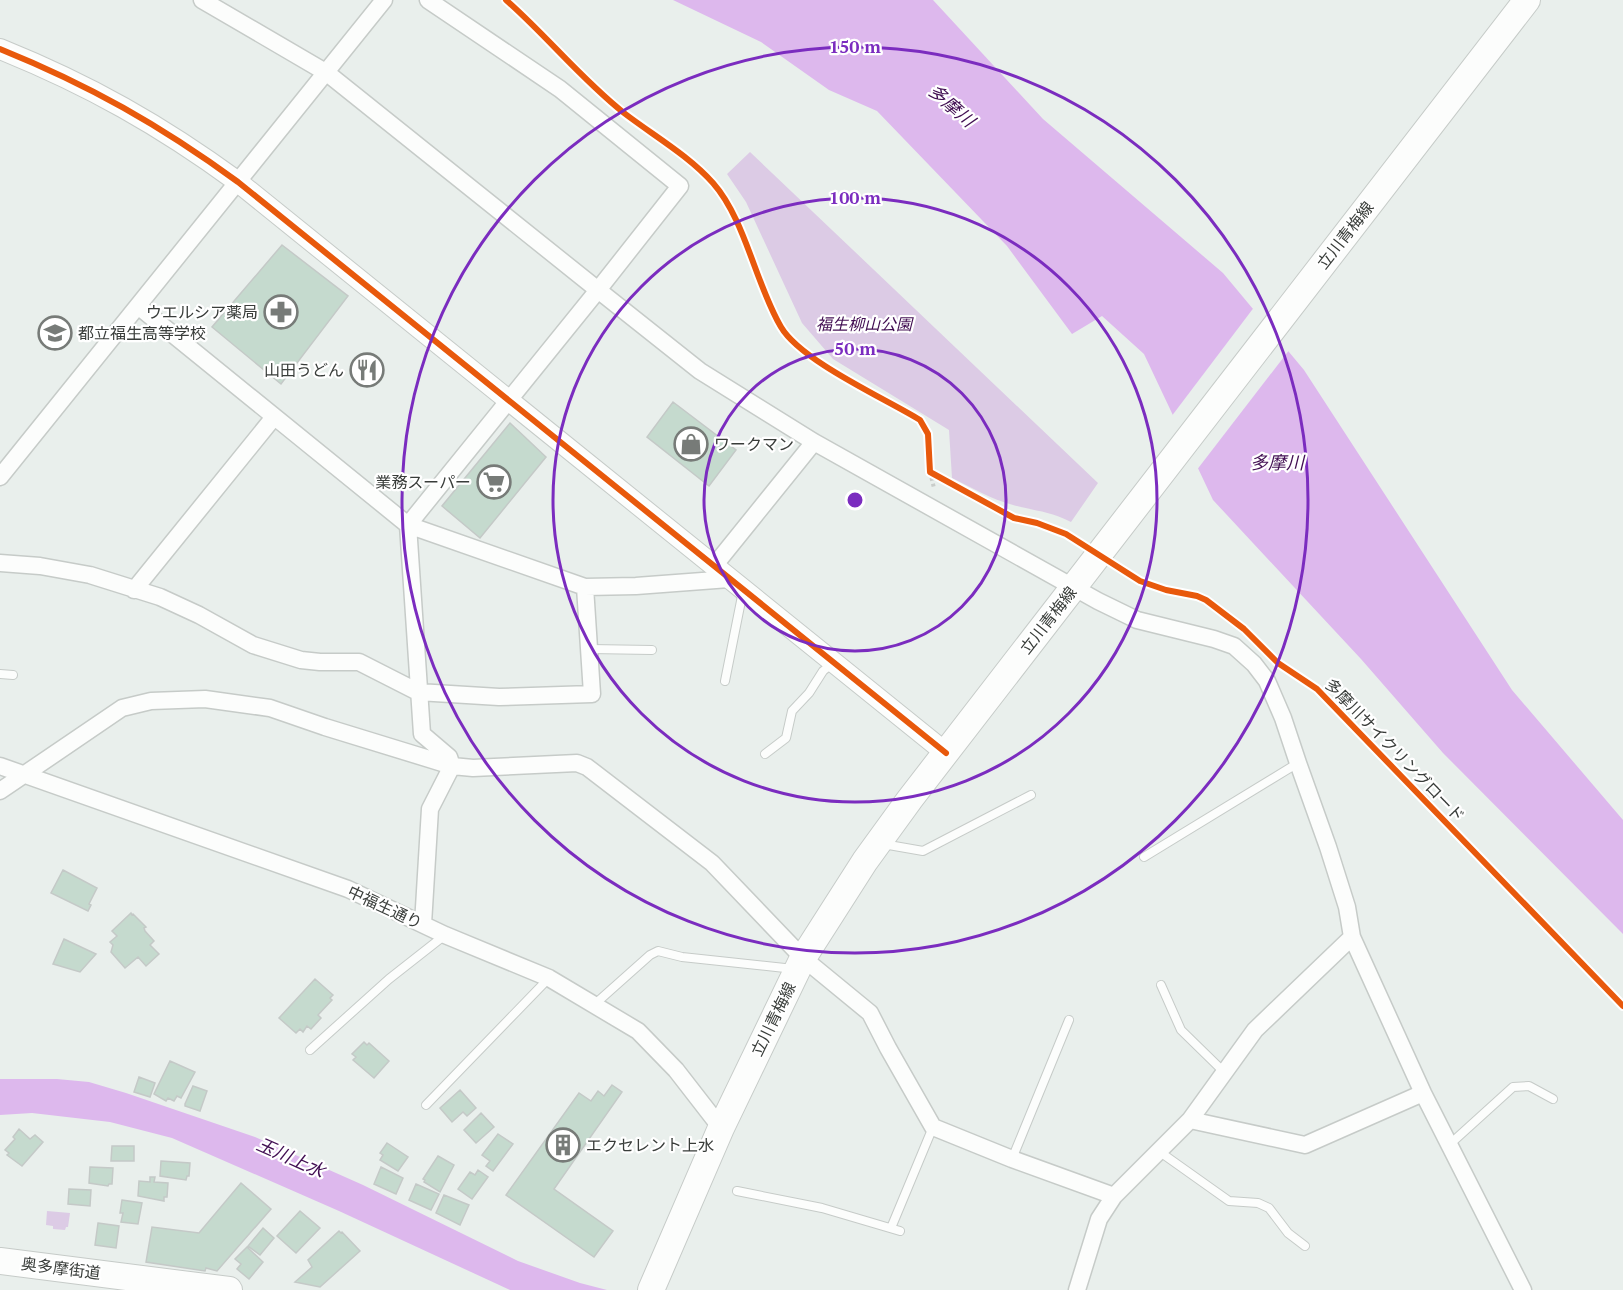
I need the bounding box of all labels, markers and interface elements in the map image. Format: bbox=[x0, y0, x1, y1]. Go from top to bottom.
text: 150 m bbox=[829, 34, 881, 58]
water label: 多摩川 bbox=[924, 78, 982, 133]
text: 100 m bbox=[829, 185, 881, 209]
street label: 立川青梅線 bbox=[1312, 197, 1378, 273]
pharmacy icon: ウエルシア薬局 bbox=[263, 294, 299, 330]
place label: ウエルシア薬局 bbox=[146, 301, 258, 323]
park label: 福生柳山公園 bbox=[816, 313, 914, 335]
school or university icon: 都立福生高等学校 bbox=[37, 315, 73, 351]
place label: 都立福生高等学校 bbox=[78, 322, 206, 344]
text: 50 m bbox=[834, 336, 876, 360]
restaurant icon: 山田うどん bbox=[349, 352, 385, 388]
place label: 山田うどん bbox=[264, 359, 344, 381]
shop icon: ワークマン bbox=[673, 426, 709, 462]
place label: ワークマン bbox=[714, 433, 794, 455]
water label: 多摩川 bbox=[1250, 450, 1306, 474]
supermarket icon: 業務スーパー bbox=[476, 464, 512, 500]
place label: 業務スーパー bbox=[375, 471, 471, 493]
centre of rings bbox=[845, 490, 865, 510]
street label: 立川青梅線 bbox=[1015, 582, 1081, 658]
street label: 多摩川サイクリングロード bbox=[1321, 673, 1469, 827]
street label: 中福生通り bbox=[344, 880, 426, 934]
street label: 立川青梅線 bbox=[746, 978, 800, 1060]
building icon: エクセレント上水 bbox=[545, 1127, 581, 1163]
water label: 玉川上水 bbox=[253, 1131, 331, 1183]
place label: エクセレント上水 bbox=[586, 1134, 714, 1156]
street label: 奥多摩街道 bbox=[20, 1252, 102, 1284]

